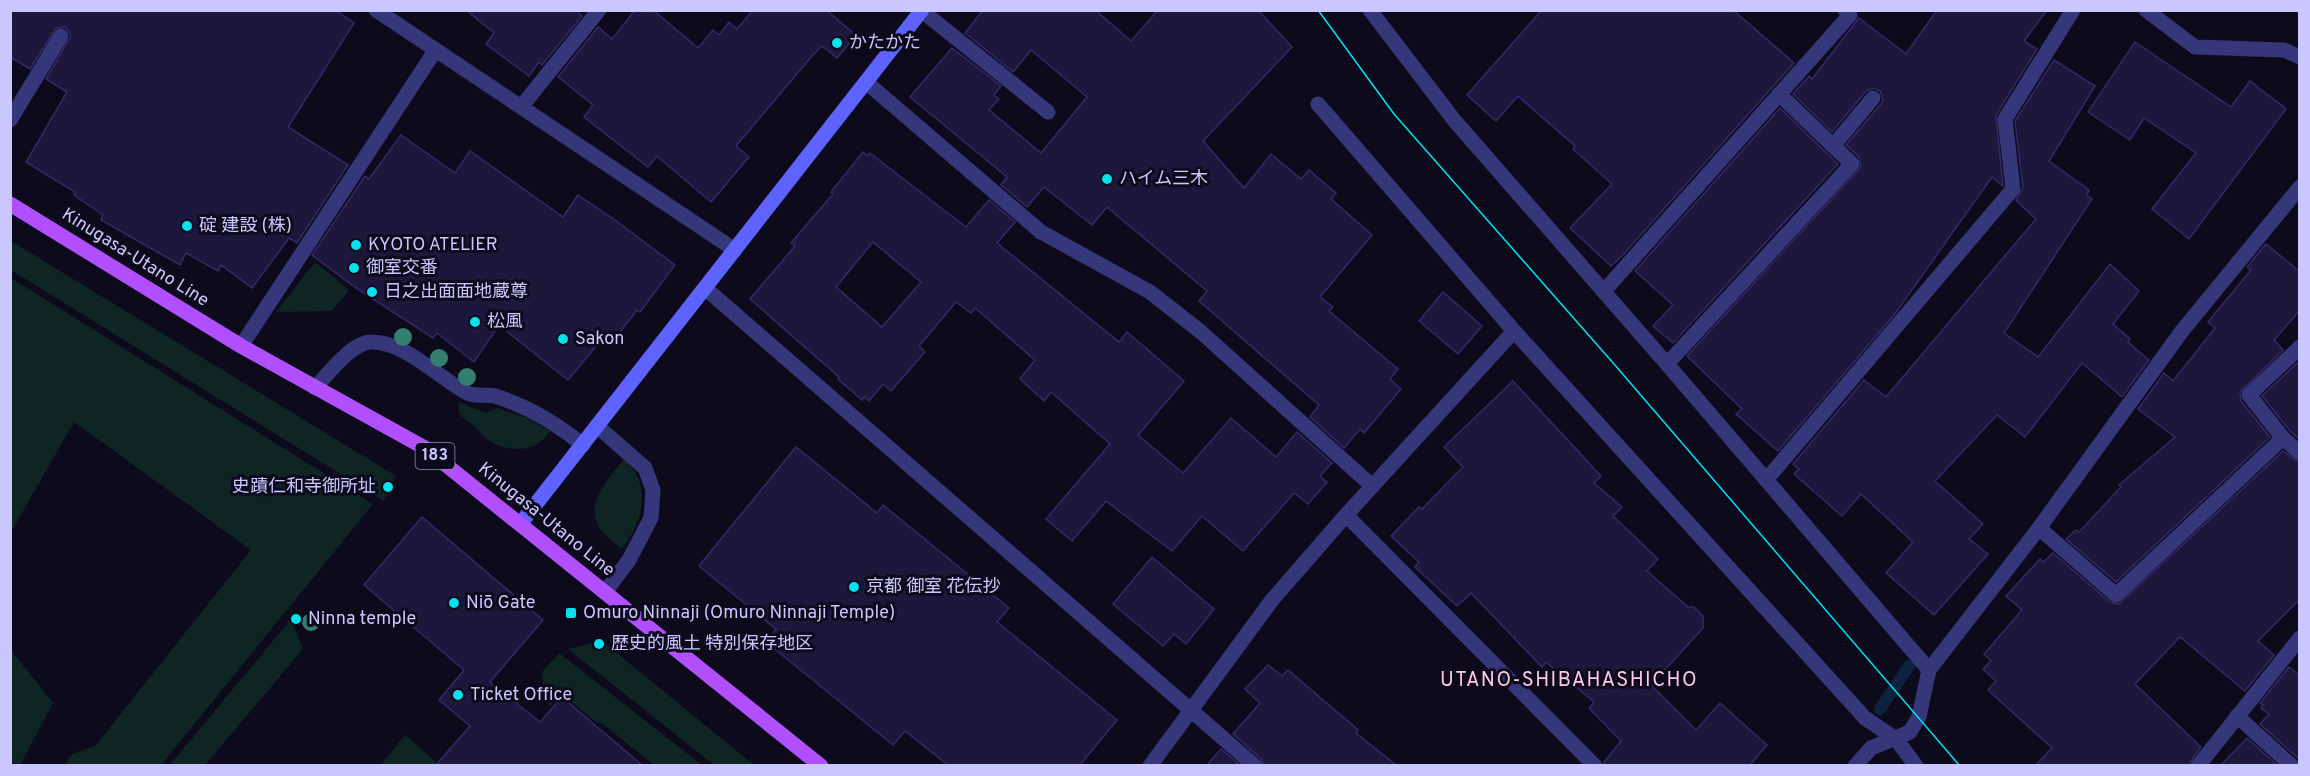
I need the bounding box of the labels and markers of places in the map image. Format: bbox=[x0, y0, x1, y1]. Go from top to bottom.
place label: かたかた bbox=[849, 32, 921, 55]
marker: かたかた bbox=[830, 36, 844, 50]
place label: ハイム三木 bbox=[1119, 168, 1208, 191]
marker: ハイム三木 bbox=[1100, 172, 1114, 186]
place label: 碇 建設 (株) bbox=[199, 215, 292, 238]
marker: 碇 建設 (株) bbox=[180, 219, 194, 233]
place label: KYOTO ATELIER bbox=[368, 234, 498, 257]
marker: KYOTO ATELIER bbox=[349, 238, 363, 252]
place label: 御室交番 bbox=[366, 257, 438, 280]
marker: 御室交番 bbox=[347, 261, 361, 275]
place label: 日之出面面地蔵尊 bbox=[384, 281, 528, 304]
marker: 日之出面面地蔵尊 bbox=[365, 285, 379, 299]
place label: 松風 bbox=[487, 311, 523, 334]
marker: 松風 bbox=[468, 315, 482, 329]
place label: Sakon bbox=[575, 328, 624, 351]
marker: Sakon bbox=[556, 332, 570, 346]
place label: 史蹟仁和寺御所址 bbox=[232, 476, 376, 499]
marker: 史蹟仁和寺御所址 bbox=[381, 480, 395, 494]
place label: 京都 御室 花伝抄 bbox=[866, 576, 1000, 599]
marker: 京都 御室 花伝抄 bbox=[847, 580, 861, 594]
place label: Niō Gate bbox=[466, 592, 535, 615]
marker: Niō Gate bbox=[447, 596, 461, 610]
place label: Omuro Ninnaji (Omuro Ninnaji Temple) bbox=[583, 602, 895, 625]
marker: Omuro Ninnaji (Omuro Ninnaji Temple) bbox=[564, 606, 578, 620]
place label: Ninna temple bbox=[308, 608, 416, 631]
marker: Ninna temple bbox=[289, 612, 303, 626]
place label: 歴史的風土 特別保存地区 bbox=[611, 633, 813, 656]
marker: 歴史的風土 特別保存地区 bbox=[592, 637, 606, 651]
place label: Ticket Office bbox=[470, 684, 572, 707]
marker: Ticket Office bbox=[451, 688, 465, 702]

